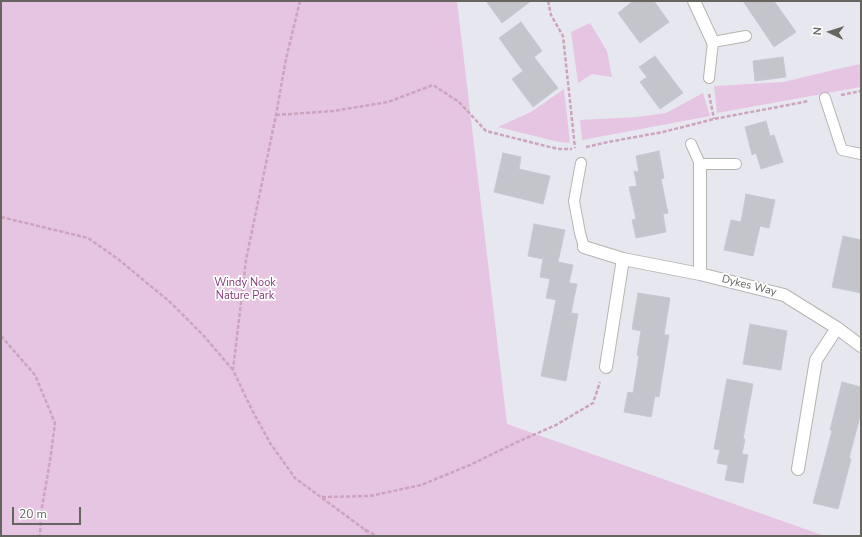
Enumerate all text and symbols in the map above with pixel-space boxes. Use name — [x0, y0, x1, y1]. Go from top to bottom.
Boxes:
north arrow — [810, 12, 850, 52]
text: N — [810, 27, 825, 36]
street label: Dykes Way — [720, 273, 778, 299]
park label: Windy Nook Nature Park — [214, 276, 276, 302]
scale bar — [14, 499, 83, 525]
text: 20 m — [19, 506, 47, 522]

